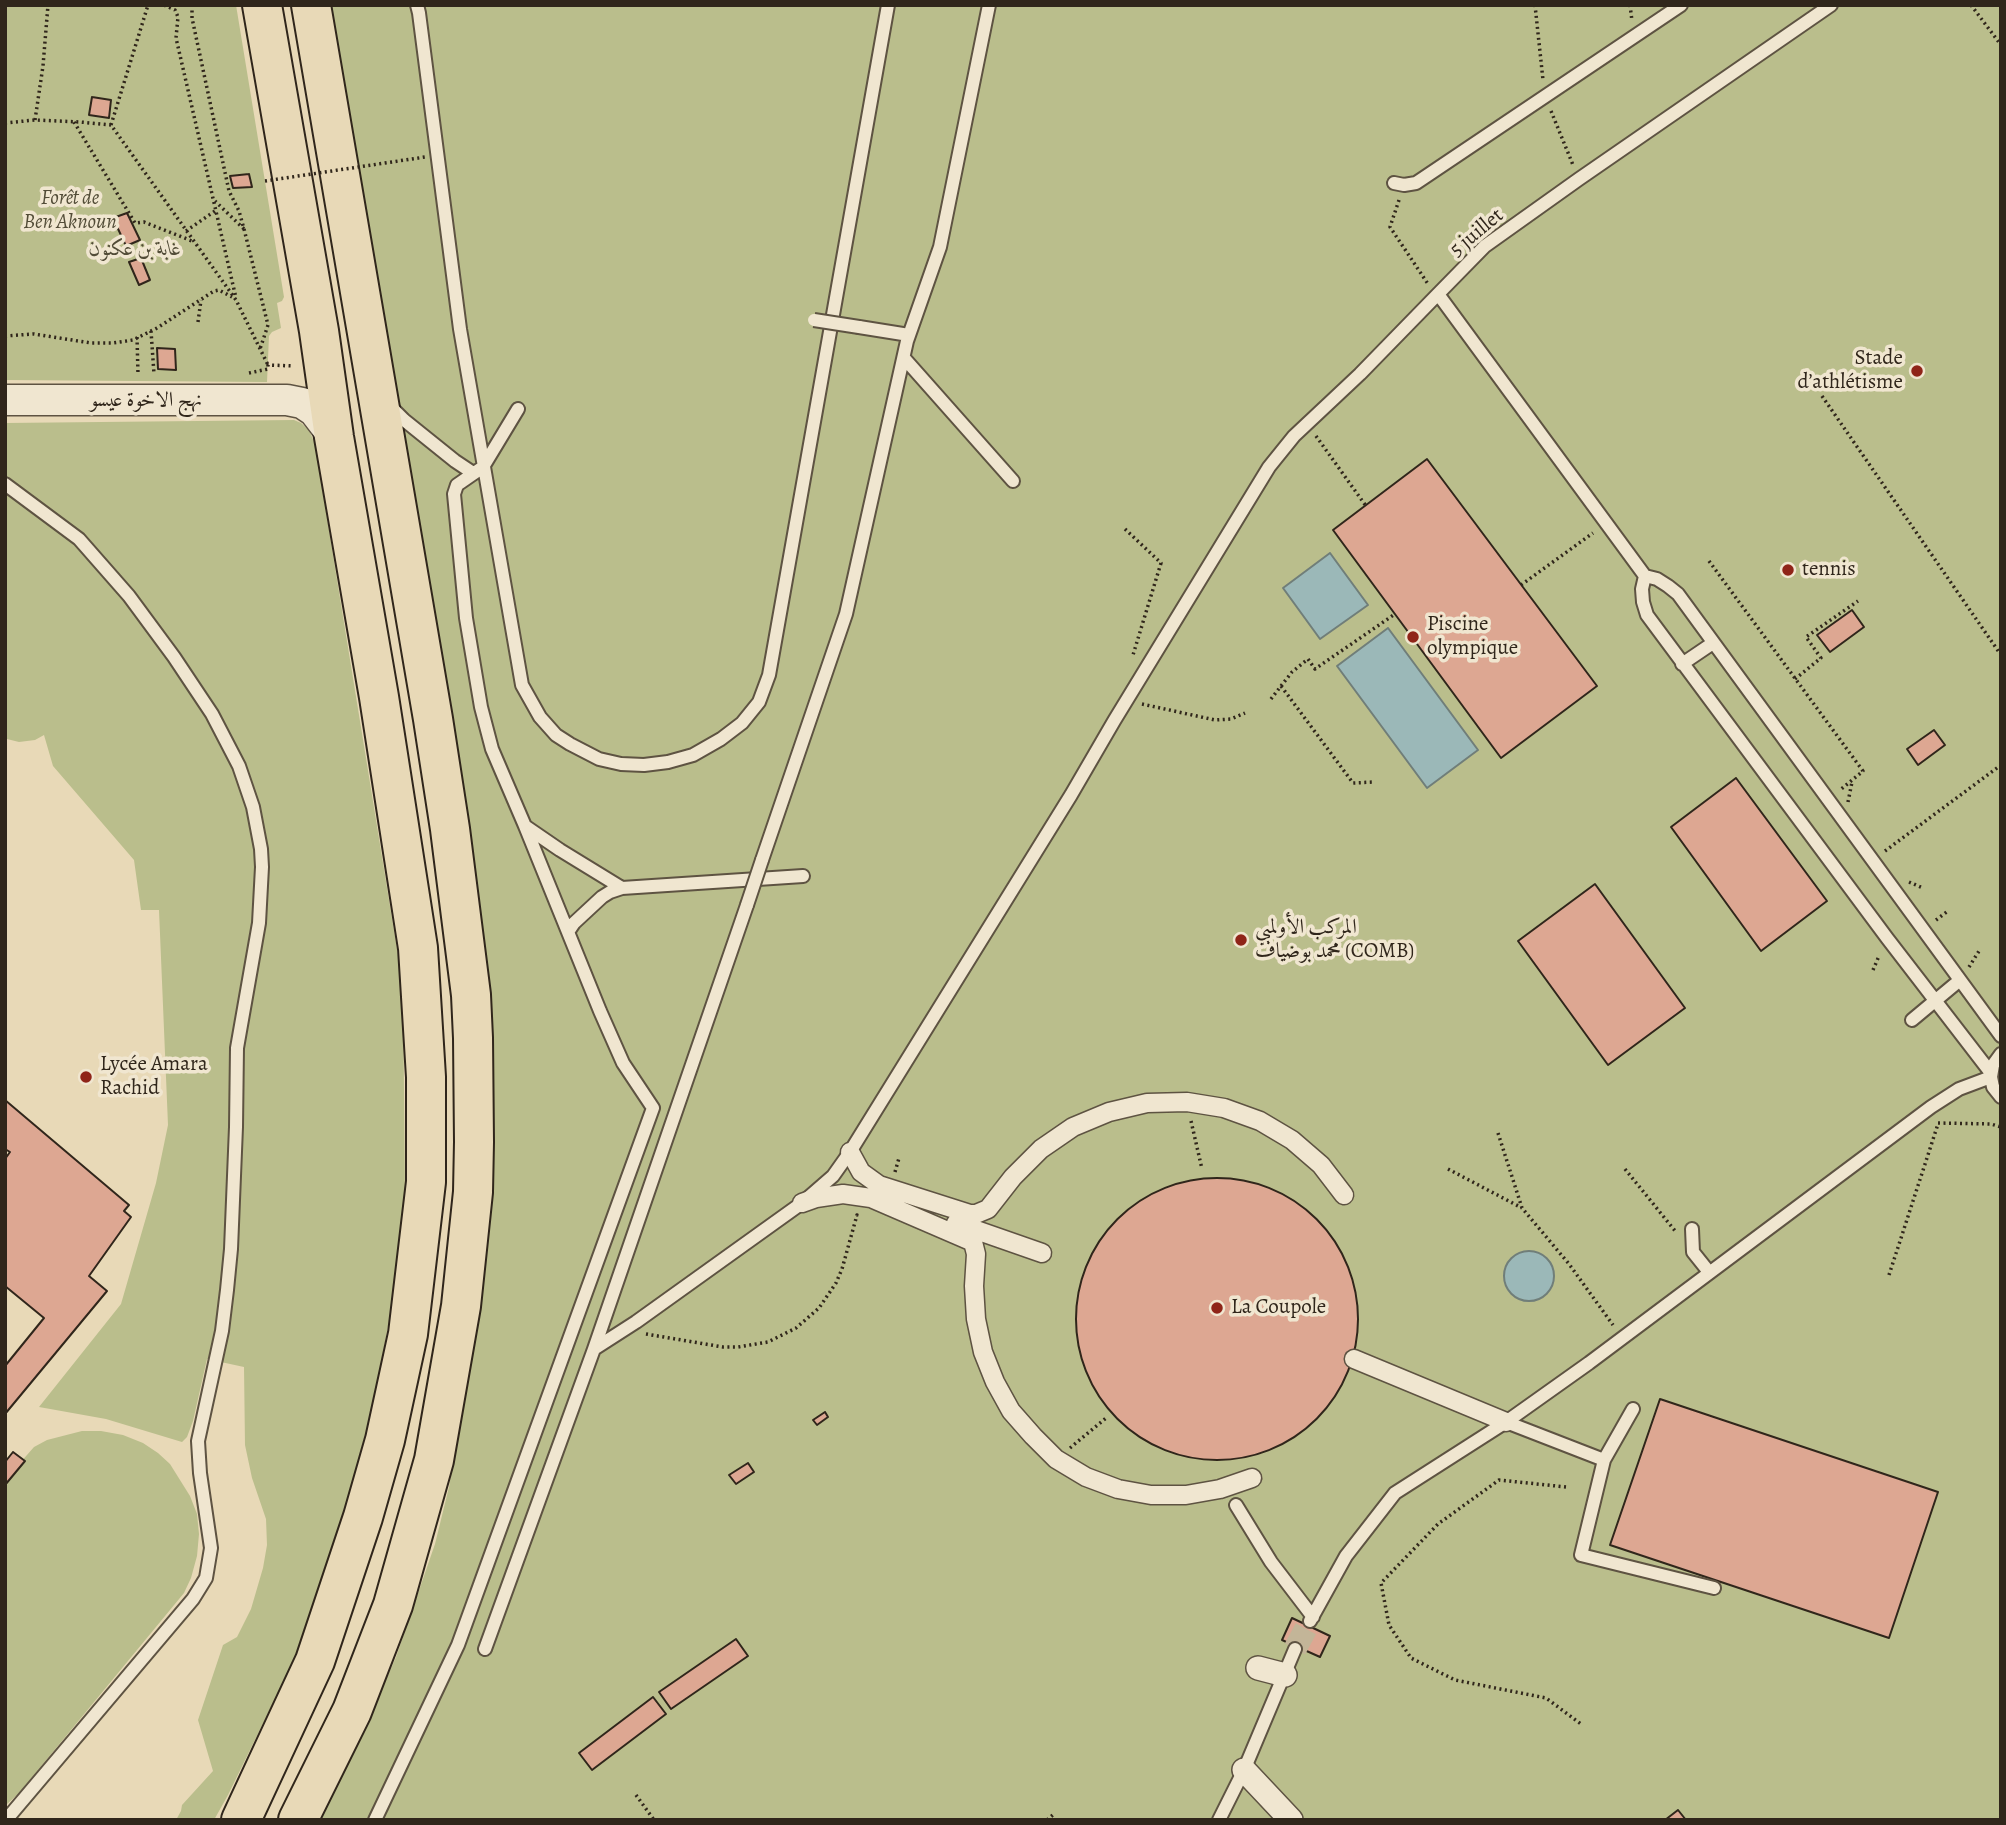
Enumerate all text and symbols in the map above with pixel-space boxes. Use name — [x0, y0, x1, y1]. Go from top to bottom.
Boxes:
park label: Forêt de Ben Aknoun — [23, 186, 117, 236]
street label: 5 juillet — [1445, 203, 1509, 263]
park label: غابة بن عكنون — [89, 237, 181, 263]
place label: Stade d’athlétisme — [1797, 346, 1903, 396]
marker: Stade d’athlétisme — [1909, 363, 1925, 379]
street label: نهج الاخوة عيسو — [90, 388, 202, 414]
place label: tennis — [1802, 557, 1856, 583]
marker: tennis — [1780, 562, 1796, 578]
place label: Piscine olympique — [1427, 612, 1518, 662]
marker: Piscine olympique — [1405, 629, 1421, 645]
place label: المركب الأولمبي محمد بوضياف (COMB) — [1255, 915, 1414, 965]
marker: المركب الأولمبي محمد بوضياف (COMB) — [1233, 932, 1249, 948]
place label: Lycée Amara Rachid — [100, 1052, 208, 1102]
marker: Lycée Amara Rachid — [78, 1069, 94, 1085]
place label: La Coupole — [1231, 1295, 1326, 1321]
marker: La Coupole — [1209, 1300, 1225, 1316]

